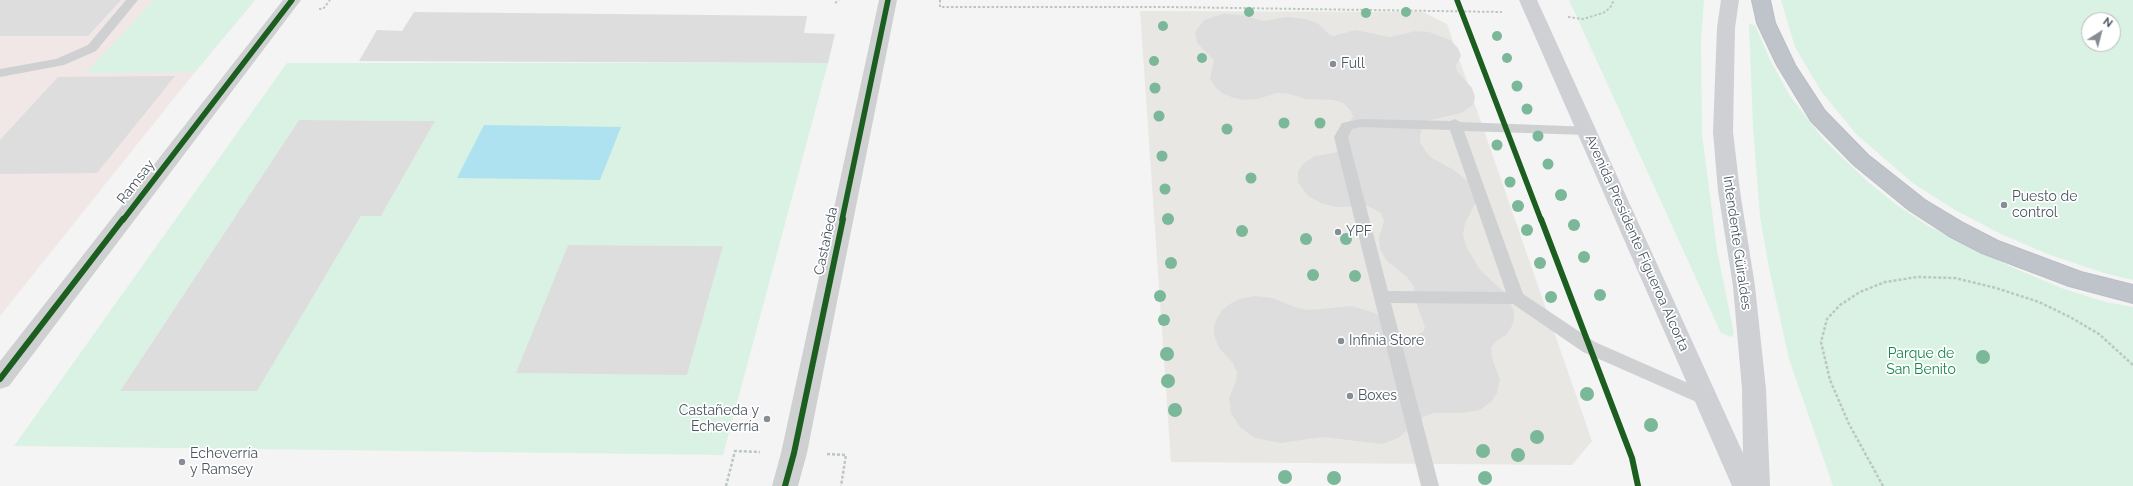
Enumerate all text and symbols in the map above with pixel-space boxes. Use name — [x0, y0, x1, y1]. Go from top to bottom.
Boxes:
north arrow — [2081, 12, 2121, 52]
text: N — [2101, 15, 2115, 30]
place label: Full — [1341, 56, 1365, 72]
marker: Full — [1328, 59, 1338, 69]
street label: Avenida Presidente Figueroa Alcorta — [1581, 132, 1693, 354]
street label: Ramsay — [114, 157, 158, 207]
street label: Intendente Güiraldes — [1719, 175, 1755, 311]
place label: Puesto de control — [2012, 189, 2077, 222]
marker: Puesto de control — [1999, 200, 2009, 210]
street label: Castañeda — [811, 205, 841, 277]
place label: YPF — [1346, 224, 1372, 240]
marker: YPF — [1333, 227, 1343, 237]
place label: Infinia Store — [1349, 333, 1424, 349]
marker: Infinia Store — [1336, 336, 1346, 346]
park label: Parque de San Benito — [1886, 346, 1956, 378]
place label: Boxes — [1358, 388, 1397, 404]
marker: Boxes — [1345, 391, 1355, 401]
place label: Castañeda y Echeverría — [679, 403, 759, 436]
marker: Castañeda y Echeverría — [762, 414, 772, 424]
place label: Echeverría y Ramsey — [190, 446, 258, 478]
marker: Echeverría y Ramsey — [177, 457, 187, 467]

